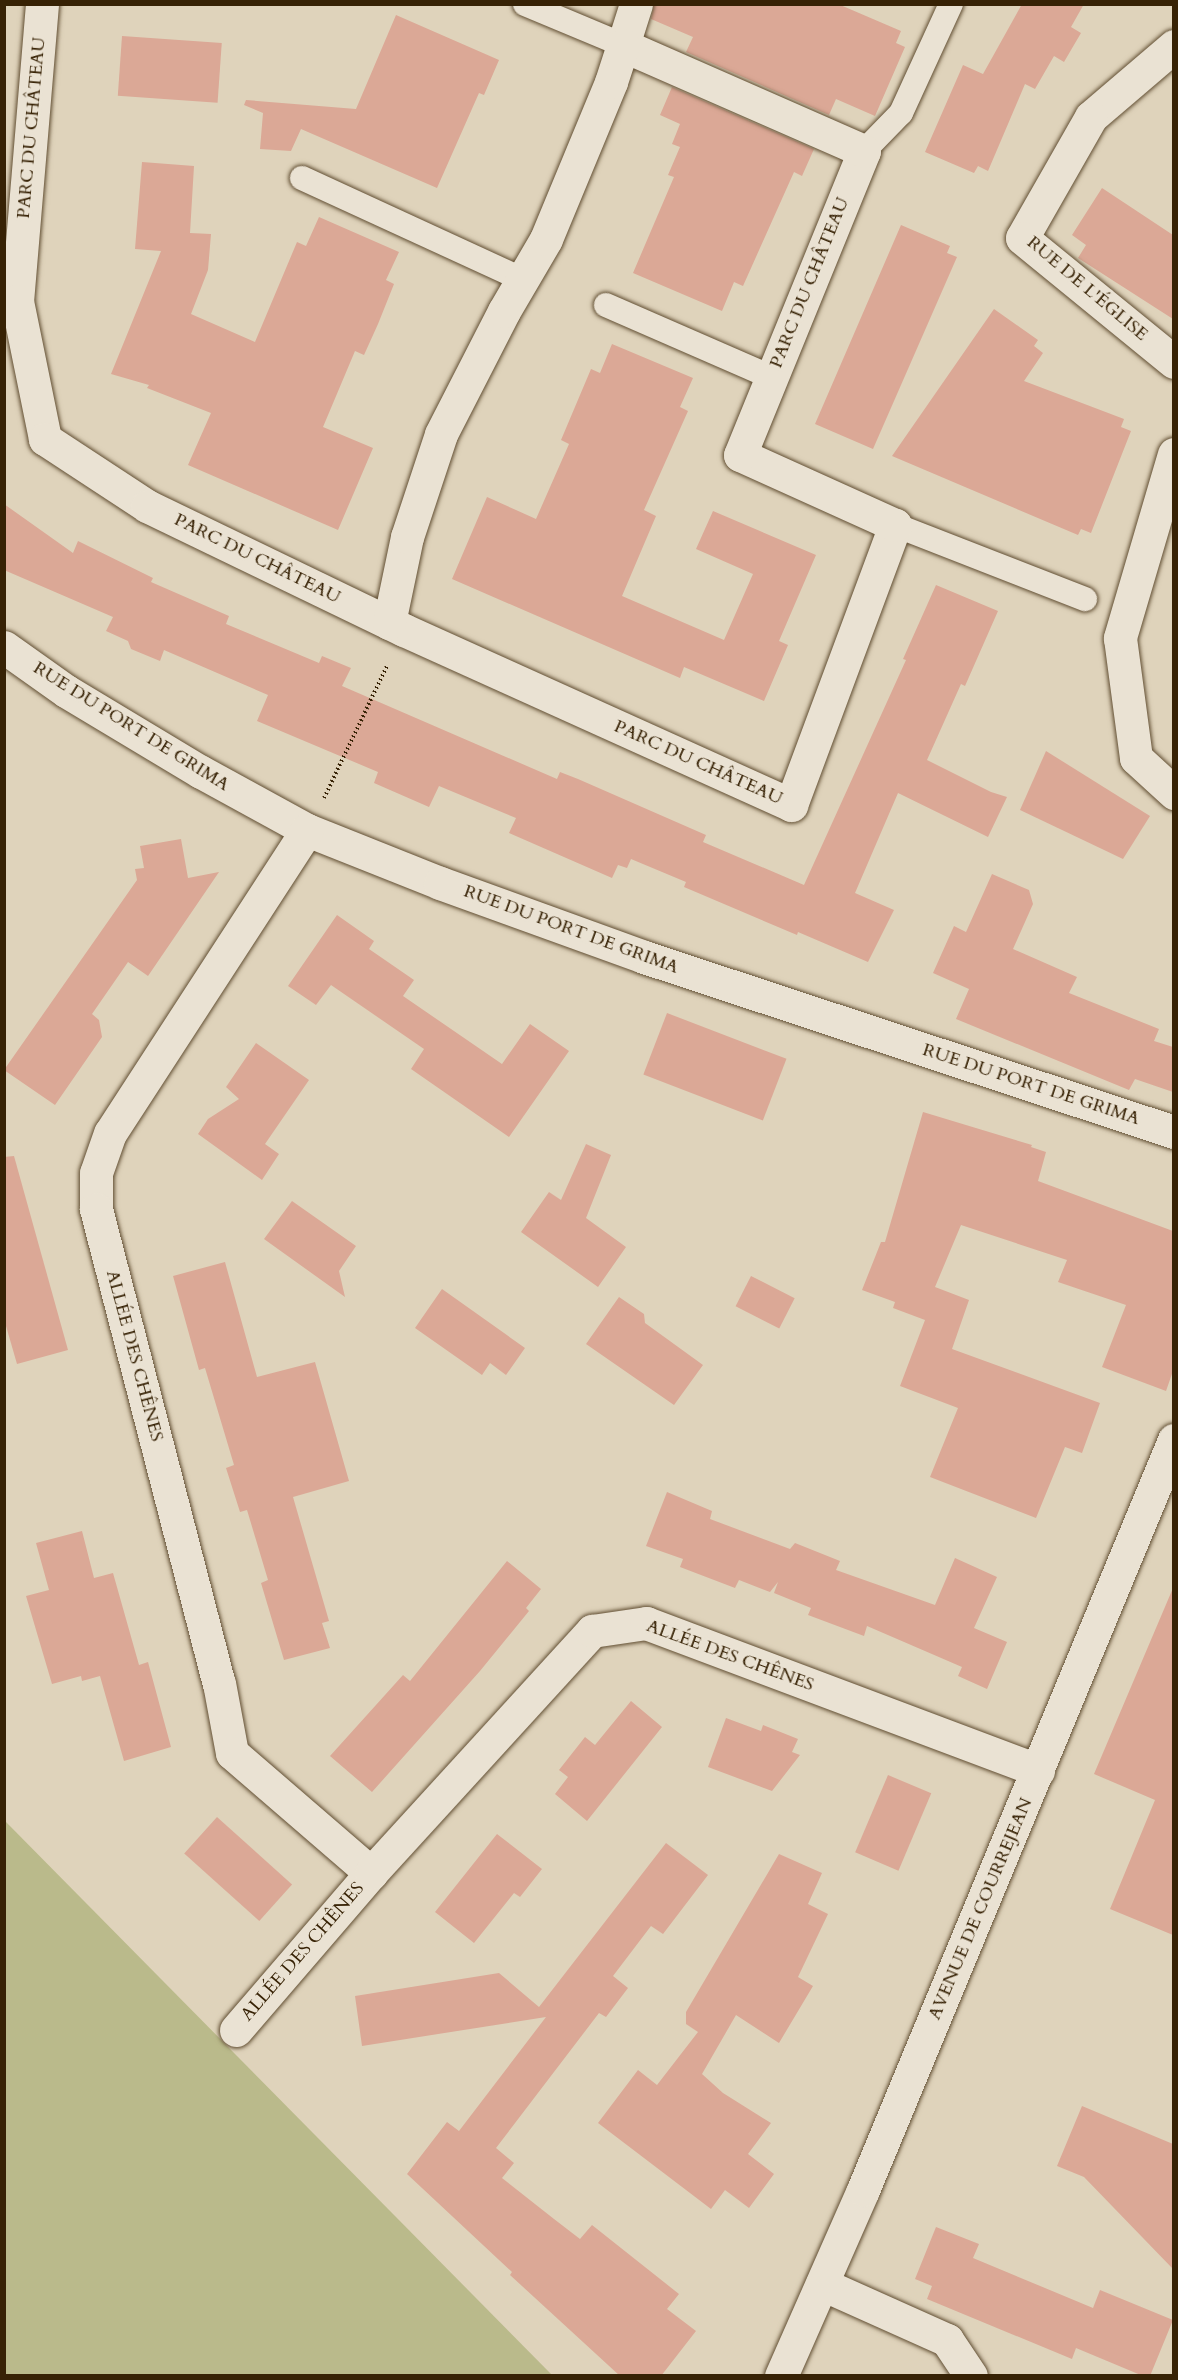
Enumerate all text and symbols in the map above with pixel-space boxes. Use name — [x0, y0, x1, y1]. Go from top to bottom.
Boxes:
street label: PARC DU CHÂTEAU — [13, 36, 51, 220]
street label: PARC DU CHÂTEAU — [766, 195, 854, 371]
street label: RUE DE L'ÉGLISE — [1022, 232, 1152, 346]
street label: PARC DU CHÂTEAU — [170, 509, 344, 609]
street label: RUE DU PORT DE GRIMA — [29, 658, 233, 796]
street label: PARC DU CHÂTEAU — [610, 716, 786, 810]
street label: RUE DU PORT DE GRIMA — [461, 881, 681, 979]
street label: RUE DU PORT DE GRIMA — [920, 1040, 1142, 1130]
street label: ALLÉE DES CHÊNES — [101, 1268, 167, 1444]
street label: ALLÉE DES CHÊNES — [643, 1616, 817, 1696]
street label: AVENUE DE COURREJEAN — [924, 1795, 1038, 2023]
street label: ALLÉE DES CHÊNES — [237, 1878, 369, 2026]

